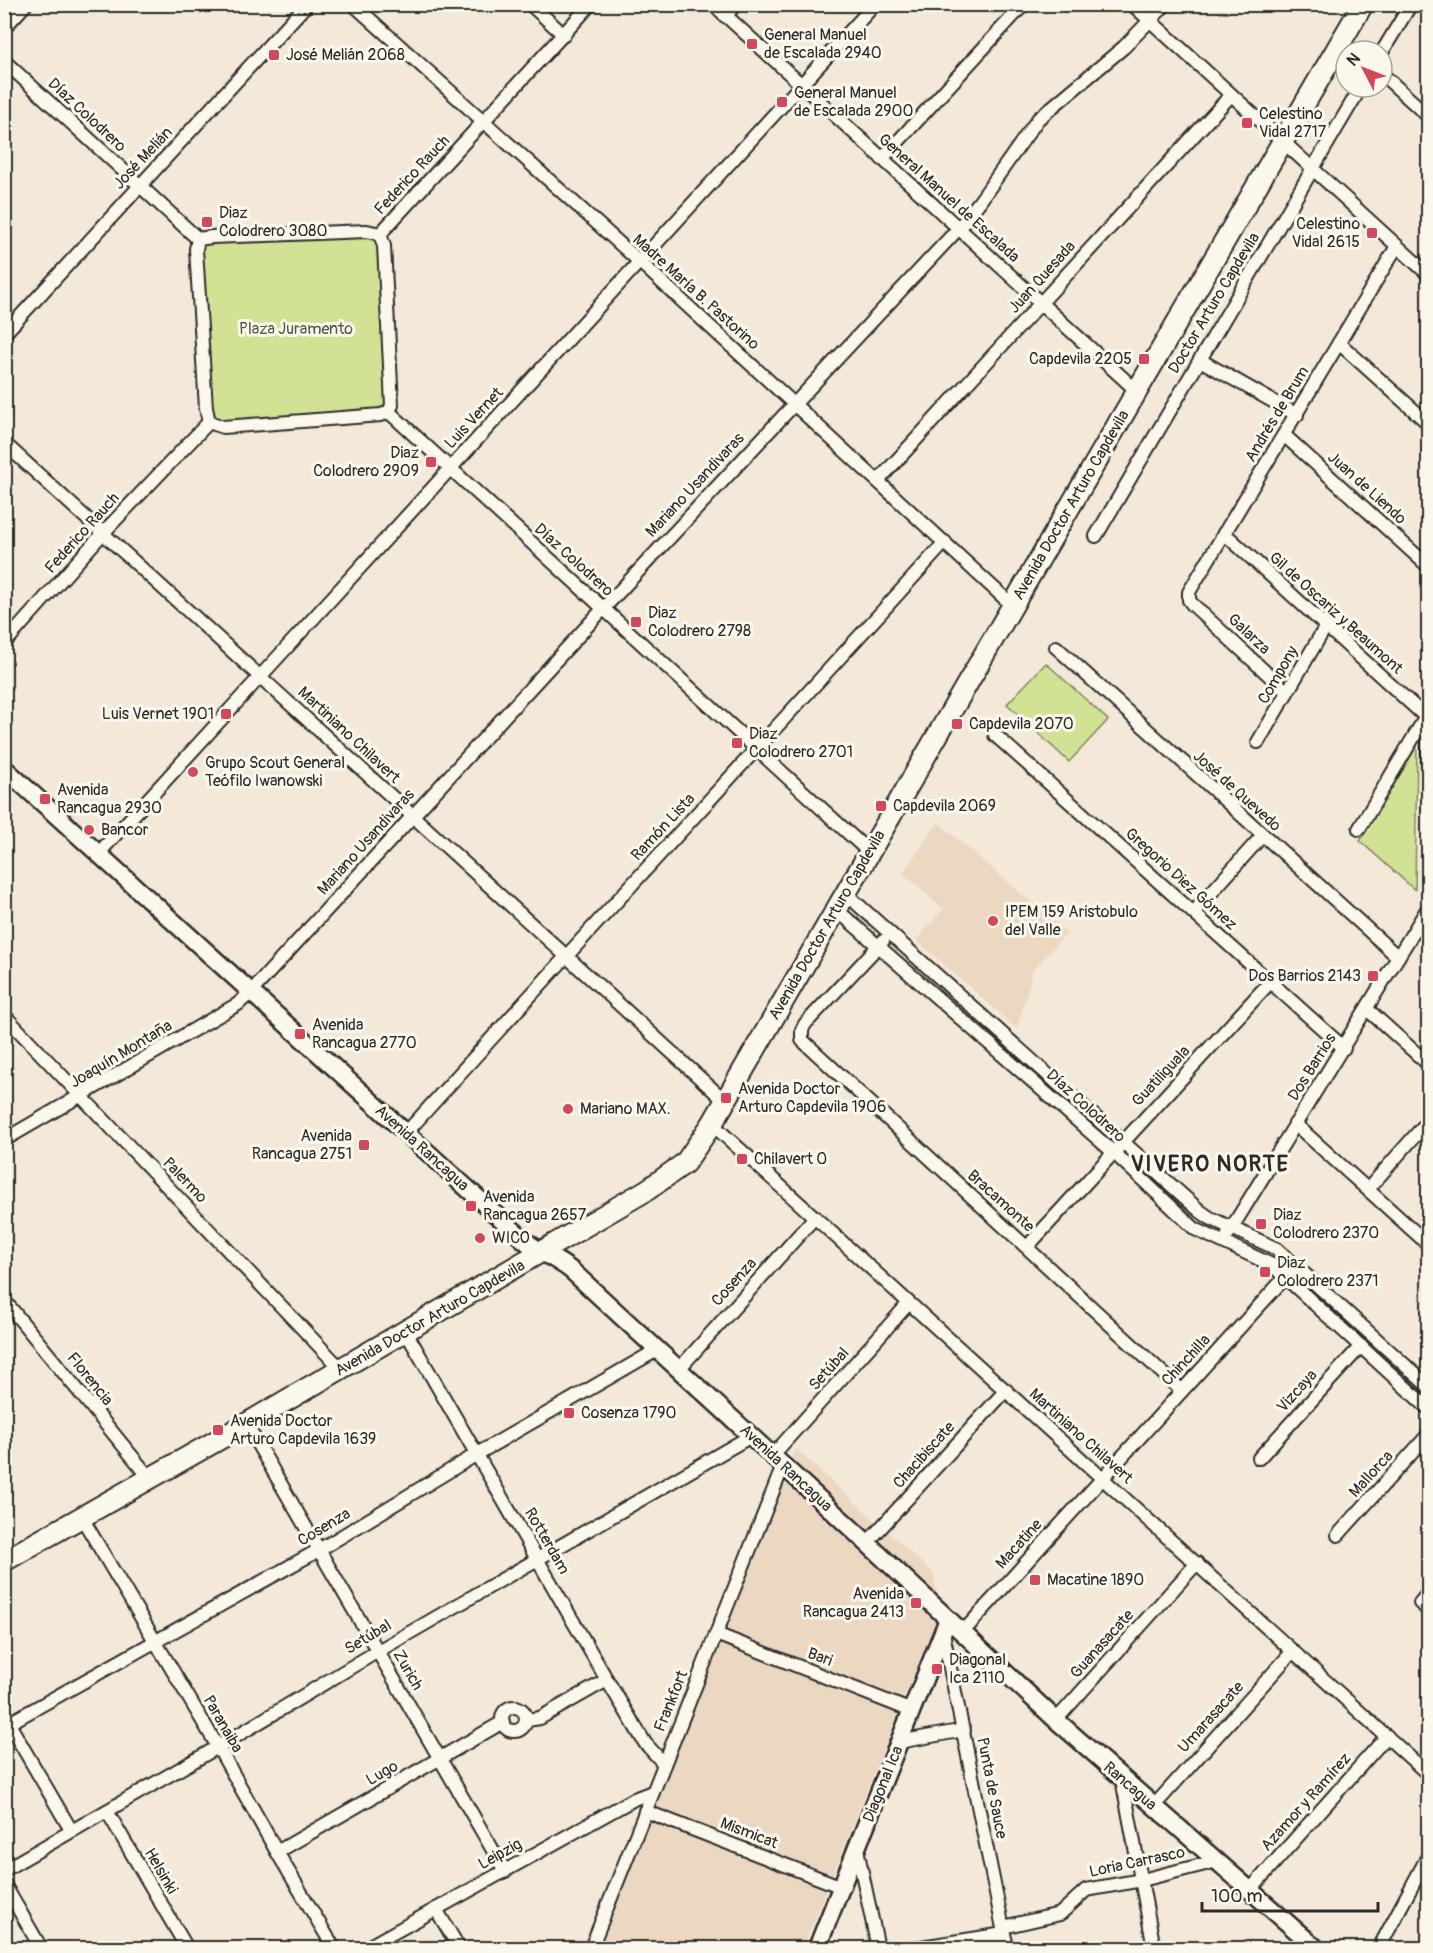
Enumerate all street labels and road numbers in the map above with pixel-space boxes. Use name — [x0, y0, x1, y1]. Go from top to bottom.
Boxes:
street label: Díaz Colodrero — [44, 74, 131, 157]
street label: José Melián — [109, 123, 177, 193]
street label: General Manuel de Escalada — [874, 129, 1024, 267]
street label: Federico Rauch — [370, 131, 454, 219]
street label: Doctor Arturo Capdevila — [1164, 229, 1264, 377]
street label: Madre María B. Pastorino — [628, 230, 764, 355]
street label: Juan Quesada — [1004, 237, 1080, 317]
street label: Andrés de Brum — [1241, 363, 1313, 465]
street label: Luis Vernet — [440, 383, 508, 453]
street label: Avenida Doctor Arturo Capdevila — [1008, 407, 1134, 603]
street label: Mariano Usandivaras — [641, 429, 749, 541]
street label: Juan de Liendo — [1323, 447, 1411, 529]
street label: Federico Rauch — [41, 489, 123, 577]
street label: Díaz Colodrero — [530, 519, 618, 601]
street label: Gil de Oscariz y Beaumont — [1265, 548, 1407, 679]
street label: Galarza — [1224, 609, 1274, 659]
street label: Compony — [1253, 642, 1303, 708]
street label: Martiniano Chilavert — [294, 682, 405, 788]
street label: José de Quevedo — [1189, 746, 1285, 836]
street label: Mariano Usandivaras — [313, 785, 419, 899]
street label: Ramón Lista — [627, 789, 699, 865]
street label: Gregorio Diez Gómez — [1121, 824, 1241, 934]
street label: Avenida Doctor Arturo Capdevila — [764, 827, 890, 1023]
street label: Joaquín Montaña — [66, 1016, 176, 1092]
street label: Dos Barrios — [1283, 1030, 1341, 1104]
street label: Guatiliguala — [1128, 1041, 1194, 1111]
street label: Díaz Colodrero — [1042, 1065, 1130, 1147]
street label: Avenida Rancagua — [371, 1101, 473, 1195]
street label: Palermo — [158, 1153, 212, 1207]
street label: Bracamonte — [963, 1166, 1039, 1236]
street label: Cosenza — [707, 1254, 761, 1310]
street label: Avenida Doctor Arturo Capdevila — [332, 1255, 528, 1381]
street label: Chinchilla — [1157, 1330, 1215, 1390]
street label: Setúbal — [804, 1343, 854, 1395]
street label: Florencia — [63, 1348, 117, 1410]
street label: Vizcaya — [1273, 1366, 1321, 1416]
street label: Martiniano Chilavert — [1025, 1384, 1138, 1488]
street label: Chacibiscate — [889, 1417, 959, 1493]
street label: Avenida Rancagua — [736, 1420, 836, 1516]
street label: Mallorca — [1345, 1446, 1397, 1502]
street label: Cosenza — [294, 1503, 354, 1551]
street label: Rotterdam — [520, 1504, 574, 1578]
street label: Macatine — [991, 1515, 1047, 1573]
street label: Guanasacate — [1066, 1605, 1138, 1683]
street label: Setúbal — [341, 1615, 395, 1659]
street label: Bari — [805, 1643, 835, 1671]
street label: Zurich — [389, 1646, 427, 1694]
street label: Frankfort — [650, 1667, 693, 1735]
street label: Umarasacate — [1174, 1677, 1248, 1757]
street label: Paranaiba — [199, 1692, 247, 1756]
street label: Punta de Sauce — [972, 1736, 1012, 1841]
street label: Diagonal Ica — [859, 1743, 907, 1825]
street label: Azamor y Ramírez — [1257, 1749, 1355, 1855]
street label: Lugo — [362, 1756, 402, 1790]
street label: Rancagua — [1099, 1757, 1161, 1815]
street label: Mismicat — [717, 1813, 781, 1853]
street label: Leipzig — [475, 1834, 525, 1874]
street label: Loria Carrasco — [1087, 1842, 1187, 1882]
street label: Helsinki — [140, 1845, 182, 1898]

